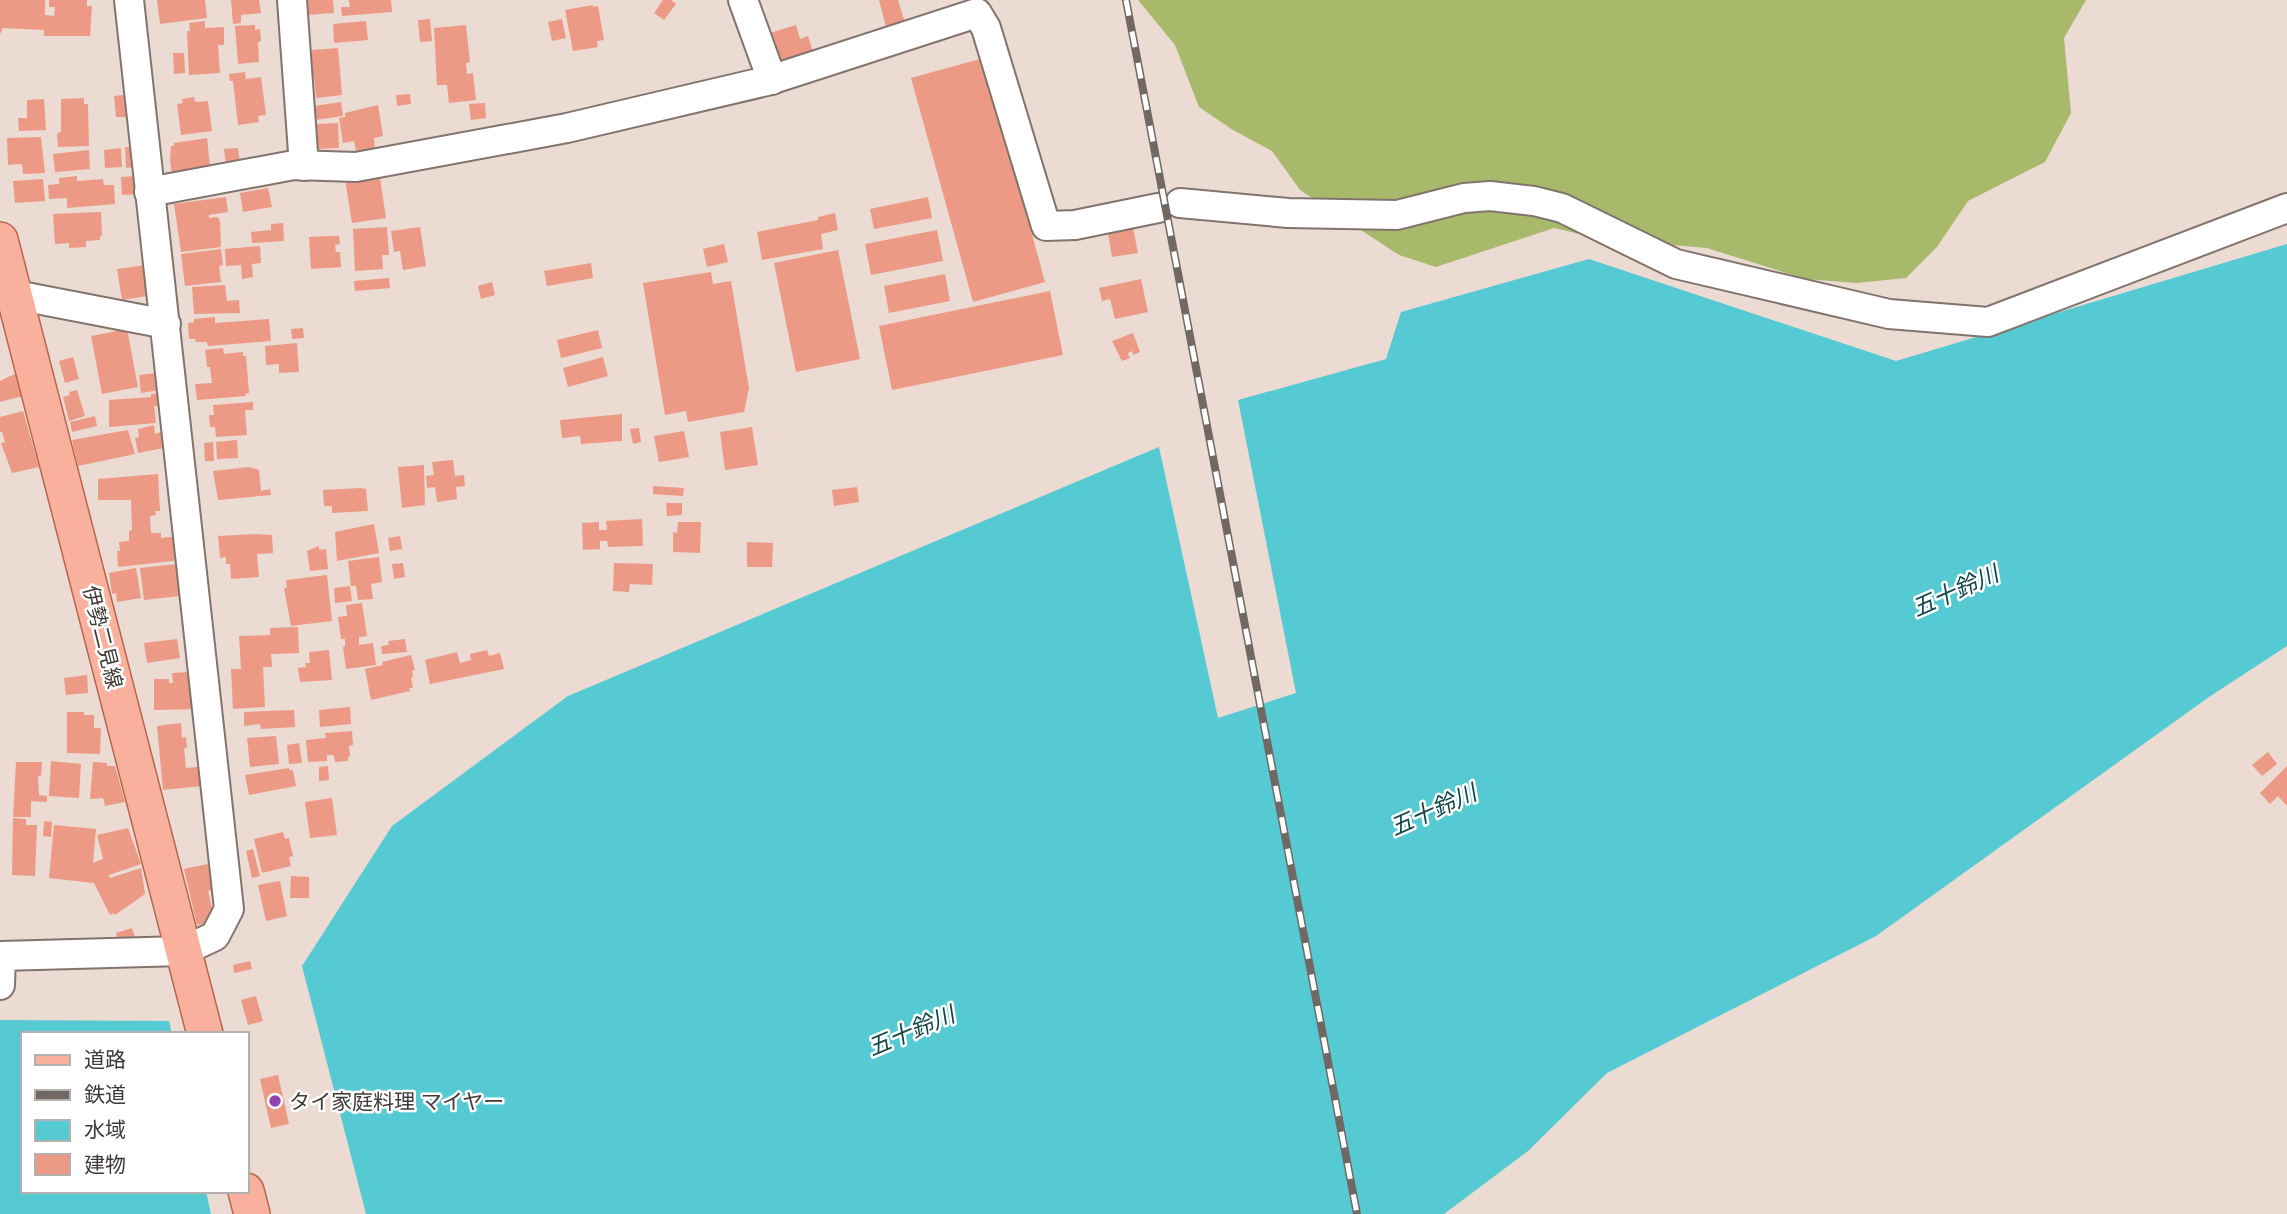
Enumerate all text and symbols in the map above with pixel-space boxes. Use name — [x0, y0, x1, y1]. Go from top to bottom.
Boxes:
water label: 五十鈴川 — [1908, 559, 2005, 622]
street label: 伊勢二見線 — [79, 583, 127, 691]
water label: 五十鈴川 — [1386, 778, 1483, 841]
water label: 五十鈴川 — [864, 1000, 961, 1061]
legend — [21, 1032, 248, 1193]
text: 道路 — [84, 1048, 126, 1071]
text: 鉄道 — [84, 1083, 126, 1106]
place label: タイ家庭料理 マイヤー — [289, 1090, 504, 1113]
marker: タイ家庭料理 マイヤー — [267, 1093, 283, 1109]
text: 水域 — [84, 1118, 126, 1141]
text: 建物 — [84, 1153, 126, 1176]

